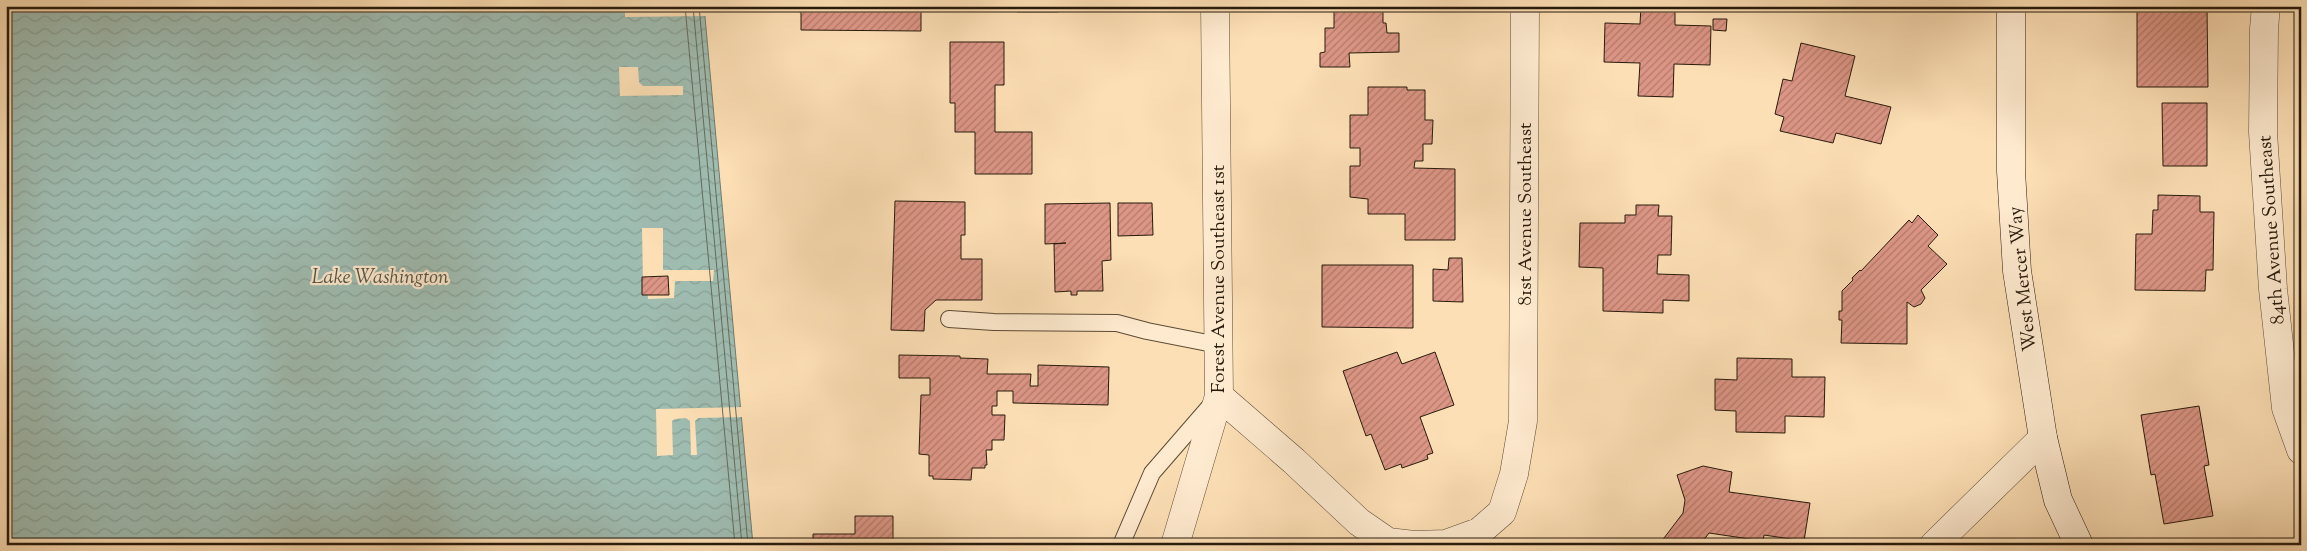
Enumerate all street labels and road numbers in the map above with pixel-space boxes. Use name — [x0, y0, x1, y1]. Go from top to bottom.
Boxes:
street label: 81st Avenue Southeast — [1513, 122, 1540, 306]
street label: 84th Avenue Southeast — [2252, 134, 2293, 325]
street label: Forest Avenue Southeast 1st — [1206, 164, 1233, 393]
street label: West Mercer Way — [2002, 204, 2045, 353]

